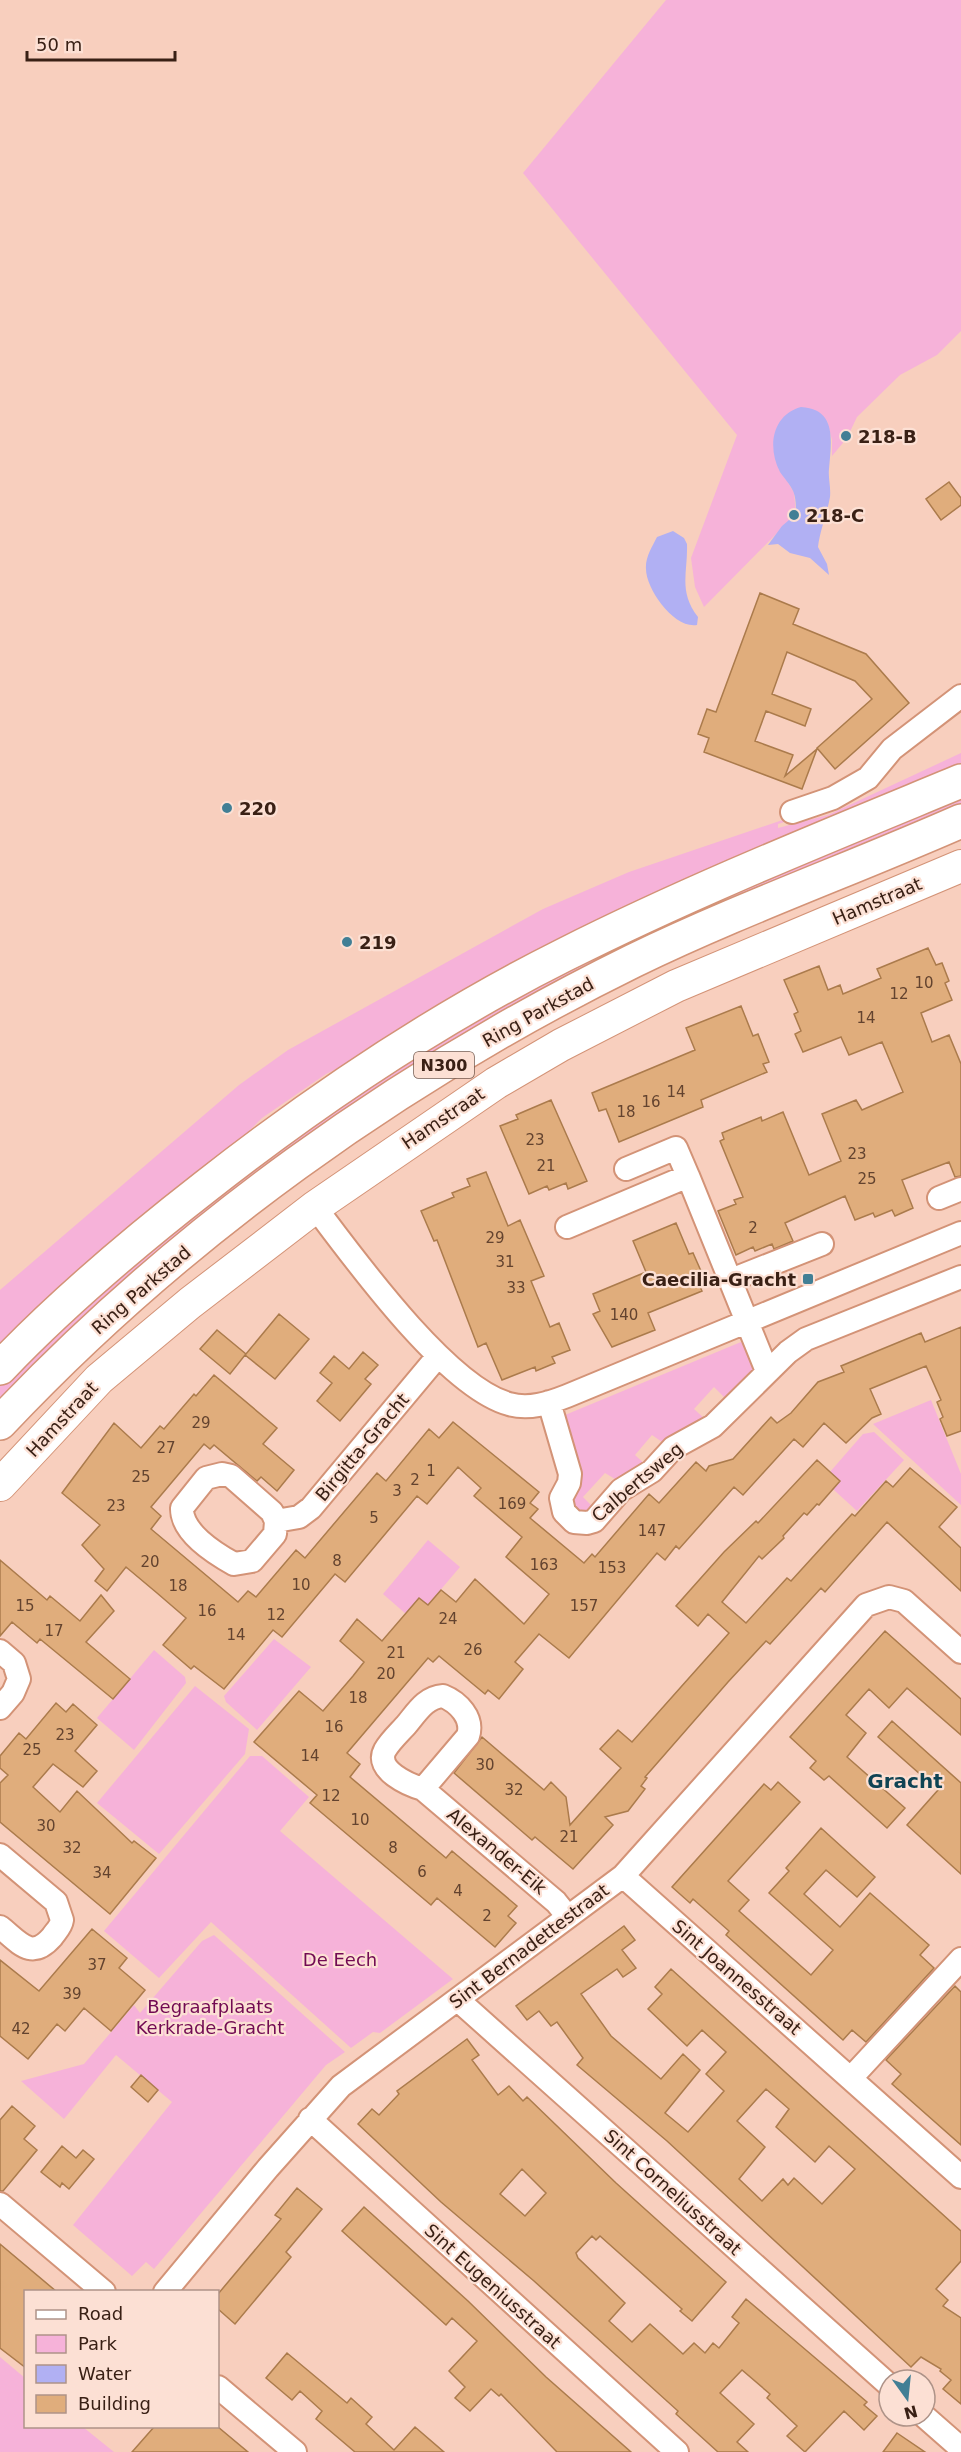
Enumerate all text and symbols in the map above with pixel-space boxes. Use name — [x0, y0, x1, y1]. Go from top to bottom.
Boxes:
scale bar — [27, 24, 176, 62]
text: 50 m — [36, 34, 82, 55]
place label: 218-B — [858, 426, 917, 447]
marker: 218-B — [839, 429, 853, 443]
place label: 218-C — [806, 505, 864, 526]
marker: 218-C — [787, 508, 801, 522]
place label: 220 — [239, 798, 277, 819]
marker: 220 — [220, 801, 234, 815]
street label: Hamstraat — [829, 873, 925, 929]
place label: 219 — [359, 932, 397, 953]
marker: 219 — [340, 935, 354, 949]
street label: Ring Parkstad — [479, 973, 597, 1051]
house number: 10 — [914, 974, 934, 992]
house number: 12 — [889, 985, 909, 1003]
house number: 14 — [856, 1009, 876, 1027]
road number: N300 — [414, 1052, 474, 1078]
street label: Hamstraat — [398, 1083, 488, 1153]
house number: 14 — [666, 1083, 686, 1101]
house number: 16 — [641, 1093, 661, 1111]
house number: 18 — [616, 1103, 636, 1121]
house number: 23 — [525, 1131, 545, 1149]
house number: 23 — [847, 1145, 867, 1163]
house number: 21 — [536, 1157, 556, 1175]
house number: 25 — [857, 1170, 877, 1188]
house number: 2 — [748, 1219, 758, 1237]
house number: 29 — [485, 1229, 505, 1247]
street label: Ring Parkstad — [87, 1241, 195, 1339]
house number: 31 — [495, 1253, 515, 1271]
place label: Caecilia-Gracht — [642, 1269, 796, 1290]
marker: Caecilia-Gracht — [801, 1272, 815, 1286]
house number: 33 — [506, 1279, 526, 1297]
house number: 140 — [610, 1306, 638, 1324]
street label: Hamstraat — [22, 1377, 102, 1461]
street label: Birgitta-Gracht — [311, 1389, 413, 1505]
house number: 29 — [191, 1414, 211, 1432]
street label: Calbertsweg — [587, 1438, 687, 1526]
house number: 27 — [156, 1439, 176, 1457]
house number: 1 — [426, 1462, 436, 1480]
house number: 25 — [131, 1468, 151, 1486]
house number: 2 — [410, 1471, 420, 1489]
house number: 3 — [392, 1482, 402, 1500]
house number: 169 — [498, 1495, 526, 1513]
house number: 23 — [106, 1497, 126, 1515]
house number: 5 — [369, 1509, 379, 1527]
house number: 147 — [638, 1522, 666, 1540]
house number: 8 — [332, 1552, 342, 1570]
house number: 20 — [140, 1553, 160, 1571]
house number: 163 — [530, 1556, 558, 1574]
house number: 153 — [598, 1559, 626, 1577]
house number: 10 — [291, 1576, 311, 1594]
house number: 18 — [168, 1577, 188, 1595]
house number: 15 — [15, 1597, 35, 1615]
house number: 157 — [570, 1597, 598, 1615]
house number: 16 — [197, 1602, 217, 1620]
house number: 12 — [266, 1606, 286, 1624]
house number: 24 — [438, 1610, 458, 1628]
house number: 17 — [44, 1622, 64, 1640]
house number: 14 — [226, 1626, 246, 1644]
house number: 26 — [463, 1641, 483, 1659]
house number: 21 — [386, 1644, 406, 1662]
house number: 20 — [376, 1665, 396, 1683]
house number: 18 — [348, 1689, 368, 1707]
house number: 16 — [324, 1718, 344, 1736]
house number: 23 — [55, 1726, 75, 1744]
house number: 25 — [22, 1741, 42, 1759]
house number: 14 — [300, 1747, 320, 1765]
house number: 30 — [475, 1756, 495, 1774]
district label: Gracht — [867, 1769, 943, 1793]
house number: 32 — [504, 1781, 524, 1799]
house number: 12 — [321, 1787, 341, 1805]
street label: Alexander-Eik — [443, 1803, 551, 1899]
house number: 10 — [350, 1811, 370, 1829]
house number: 30 — [36, 1817, 56, 1835]
house number: 21 — [559, 1828, 579, 1846]
house number: 32 — [62, 1839, 82, 1857]
house number: 8 — [388, 1839, 398, 1857]
house number: 6 — [417, 1863, 427, 1881]
house number: 34 — [92, 1864, 112, 1882]
street label: Sint Bernadettestraat — [445, 1879, 613, 2013]
house number: 4 — [453, 1882, 463, 1900]
house number: 2 — [482, 1907, 492, 1925]
street label: Sint Joannesstraat — [668, 1915, 806, 2039]
park label: De Eech — [303, 1949, 377, 1970]
house number: 37 — [87, 1956, 107, 1974]
house number: 39 — [62, 1985, 82, 2003]
park label: Begraafplaats Kerkrade-Gracht — [136, 1996, 284, 2038]
house number: 42 — [11, 2020, 31, 2038]
street label: Sint Corneliusstraat — [600, 2125, 746, 2259]
street label: Sint Eugeniusstraat — [421, 2219, 565, 2353]
legend — [24, 2290, 219, 2428]
text: Road — [78, 2303, 123, 2324]
text: Park — [78, 2333, 117, 2354]
text: Water — [78, 2363, 132, 2384]
north arrow — [877, 2368, 937, 2428]
text: Building — [78, 2393, 151, 2414]
text: N — [902, 2401, 920, 2423]

